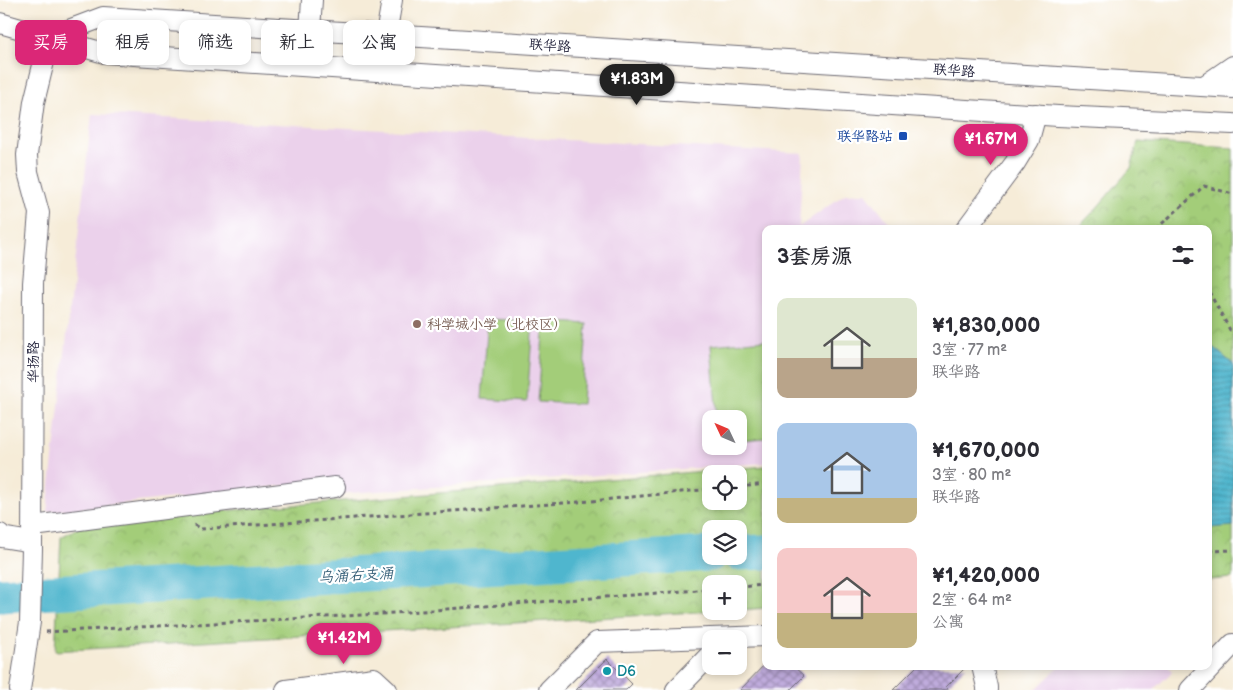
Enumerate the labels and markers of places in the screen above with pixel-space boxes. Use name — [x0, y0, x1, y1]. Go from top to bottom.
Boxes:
pin: ¥1.83M — [596, 64, 678, 106]
pin: ¥1.67M — [950, 124, 1032, 166]
place label: 联华路站 — [837, 128, 893, 145]
marker: 联华路站 — [897, 130, 909, 142]
place label: 科学城小学（北校区） — [427, 316, 567, 333]
marker: 科学城小学（北校区） — [411, 318, 423, 330]
pin: ¥1.42M — [303, 622, 385, 665]
place label: D6 — [617, 663, 636, 680]
marker: D6 — [601, 665, 613, 677]

